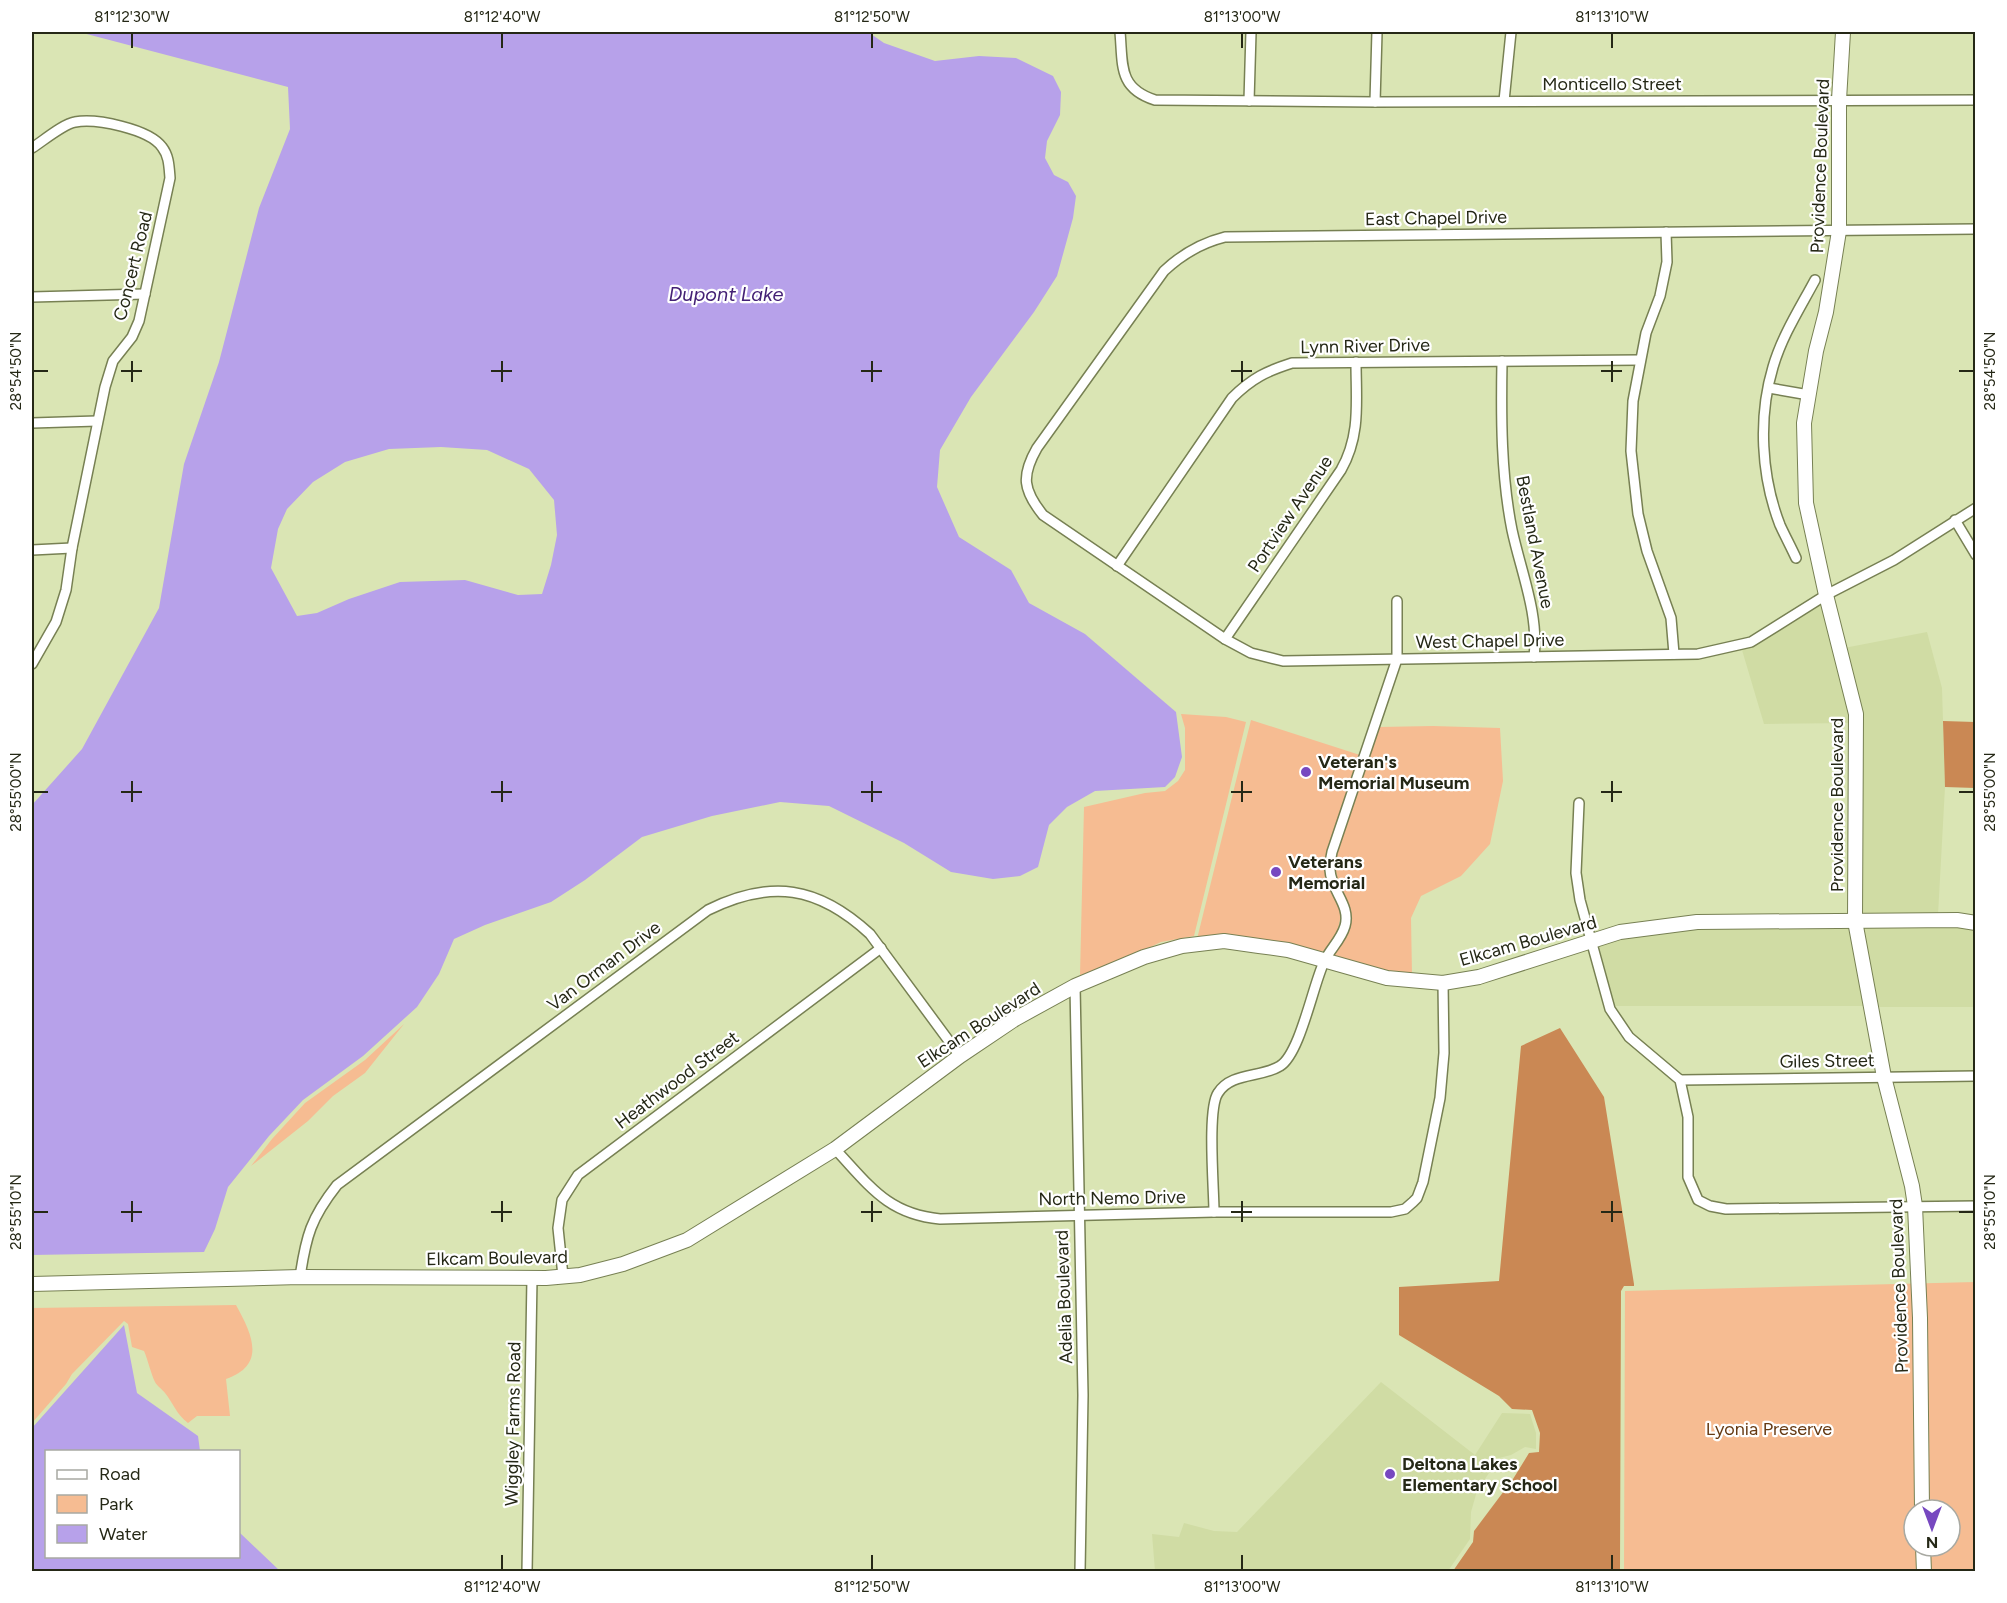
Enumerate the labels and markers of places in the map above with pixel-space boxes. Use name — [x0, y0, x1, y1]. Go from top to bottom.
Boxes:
place label: Veteran's Memorial Museum — [1318, 751, 1469, 794]
marker: Veteran's Memorial Museum — [1299, 765, 1313, 779]
place label: Veterans Memorial — [1288, 851, 1365, 894]
marker: Veterans Memorial — [1269, 865, 1283, 879]
place label: Deltona Lakes Elementary School — [1402, 1453, 1557, 1496]
marker: Deltona Lakes Elementary School — [1383, 1467, 1397, 1481]

